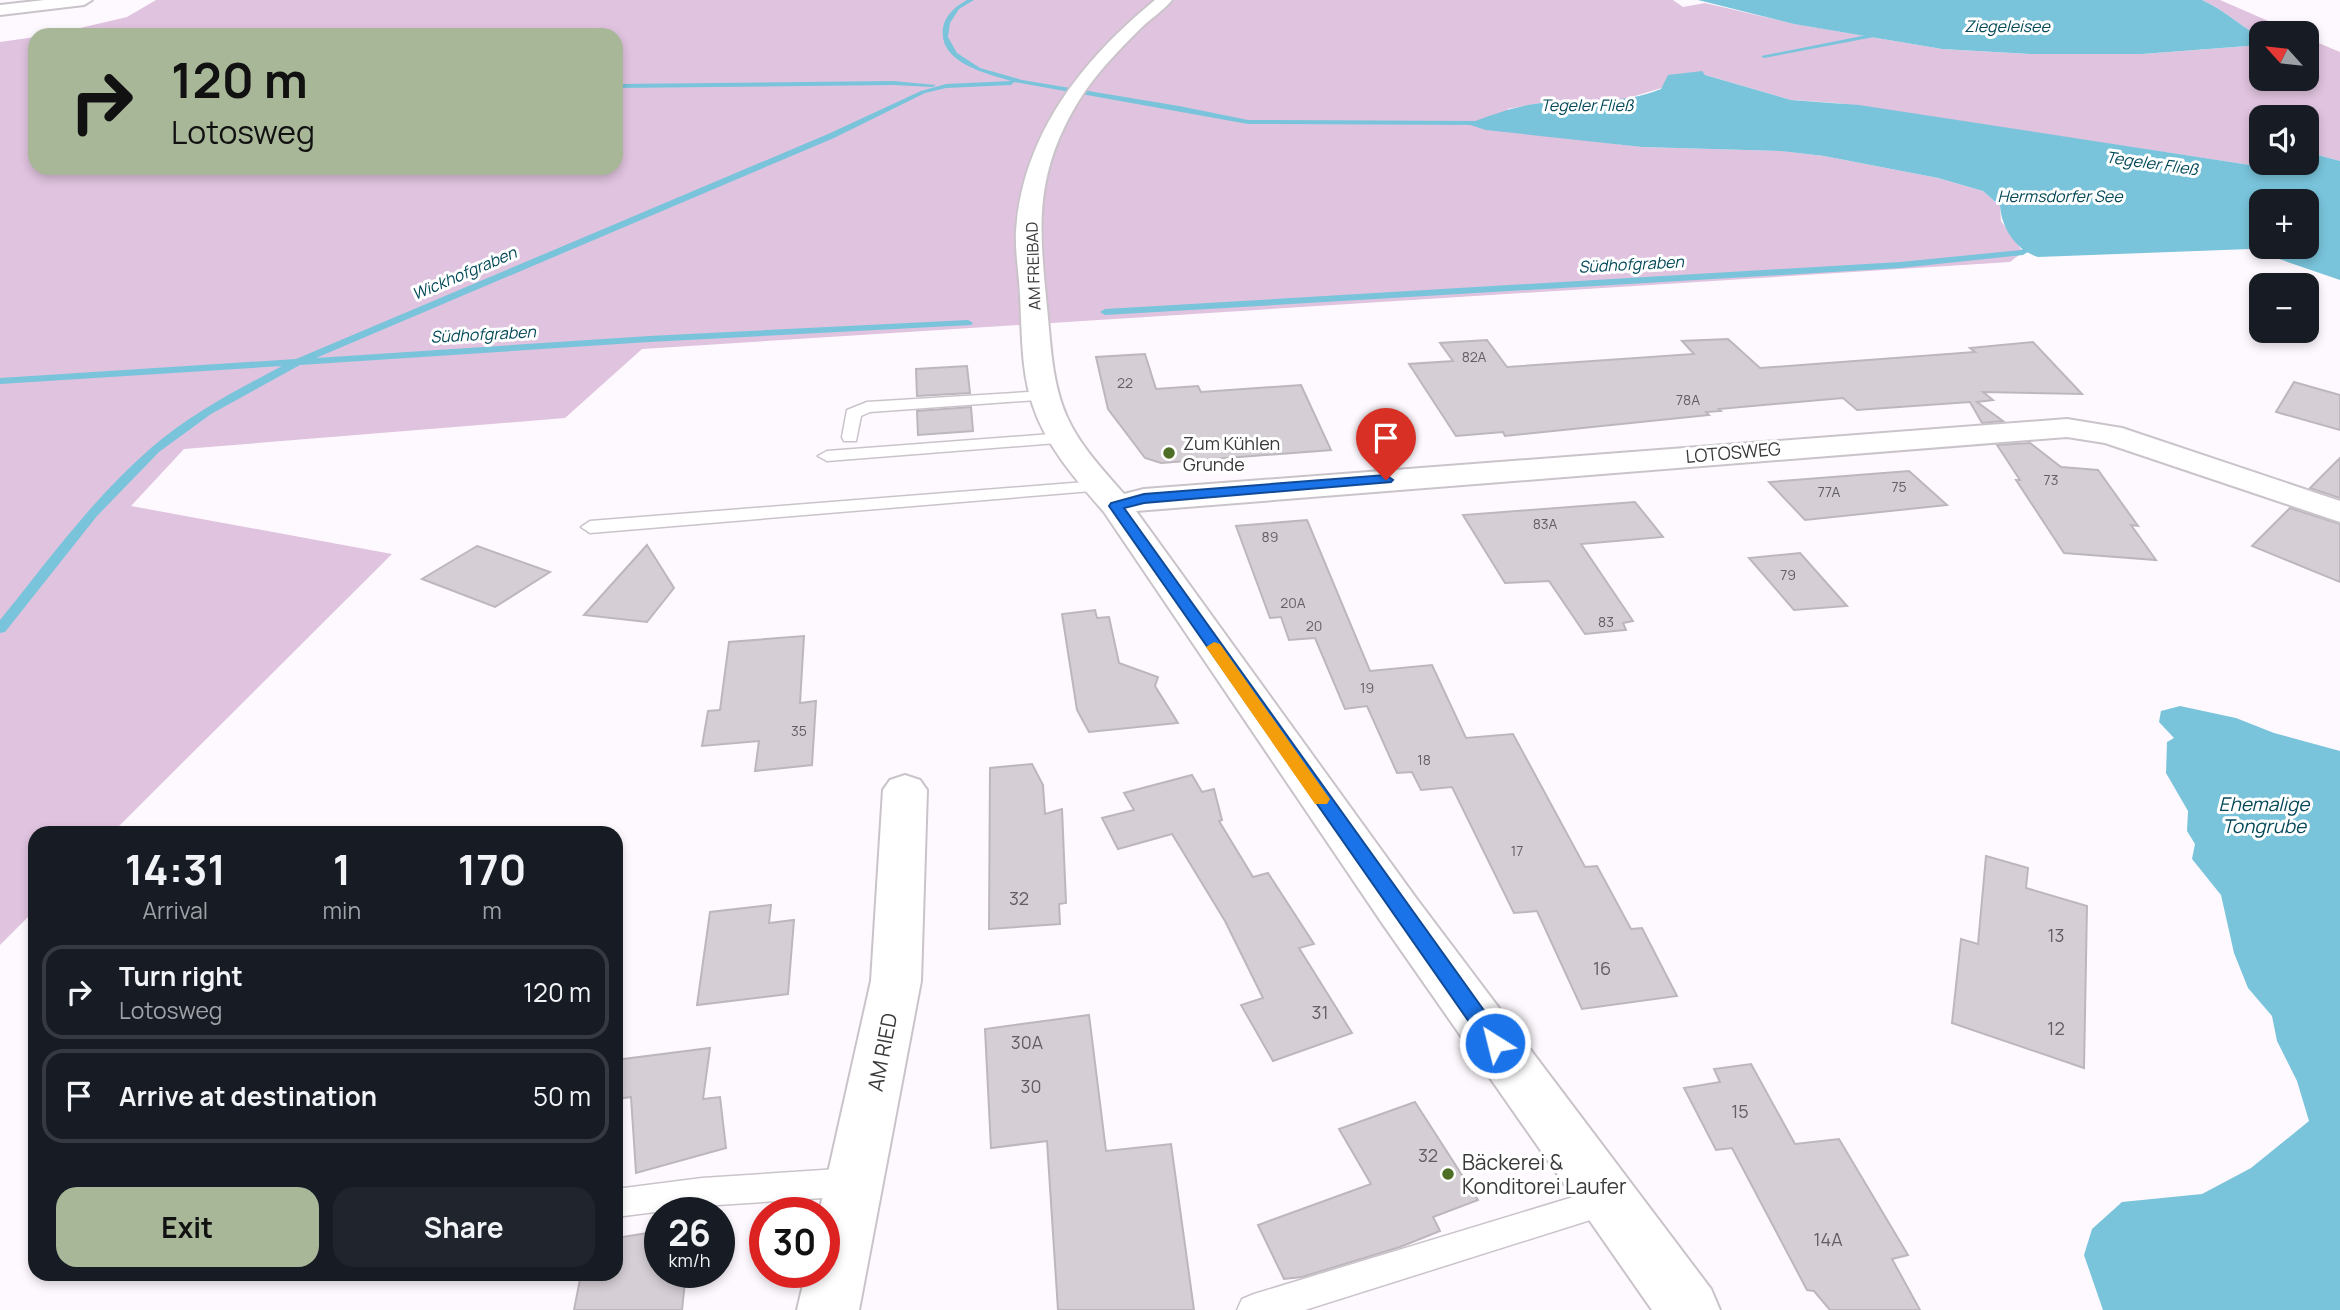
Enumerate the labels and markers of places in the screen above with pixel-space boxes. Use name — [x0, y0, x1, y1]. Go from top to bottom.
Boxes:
pin — [1356, 408, 1416, 480]
place label: Zum Kühlen Grunde — [1183, 431, 1280, 476]
marker: Zum Kühlen Grunde — [1161, 445, 1177, 461]
place label: Bäckerei & Konditorei Laufer — [1462, 1148, 1627, 1200]
marker: Bäckerei & Konditorei Laufer — [1440, 1166, 1456, 1182]

